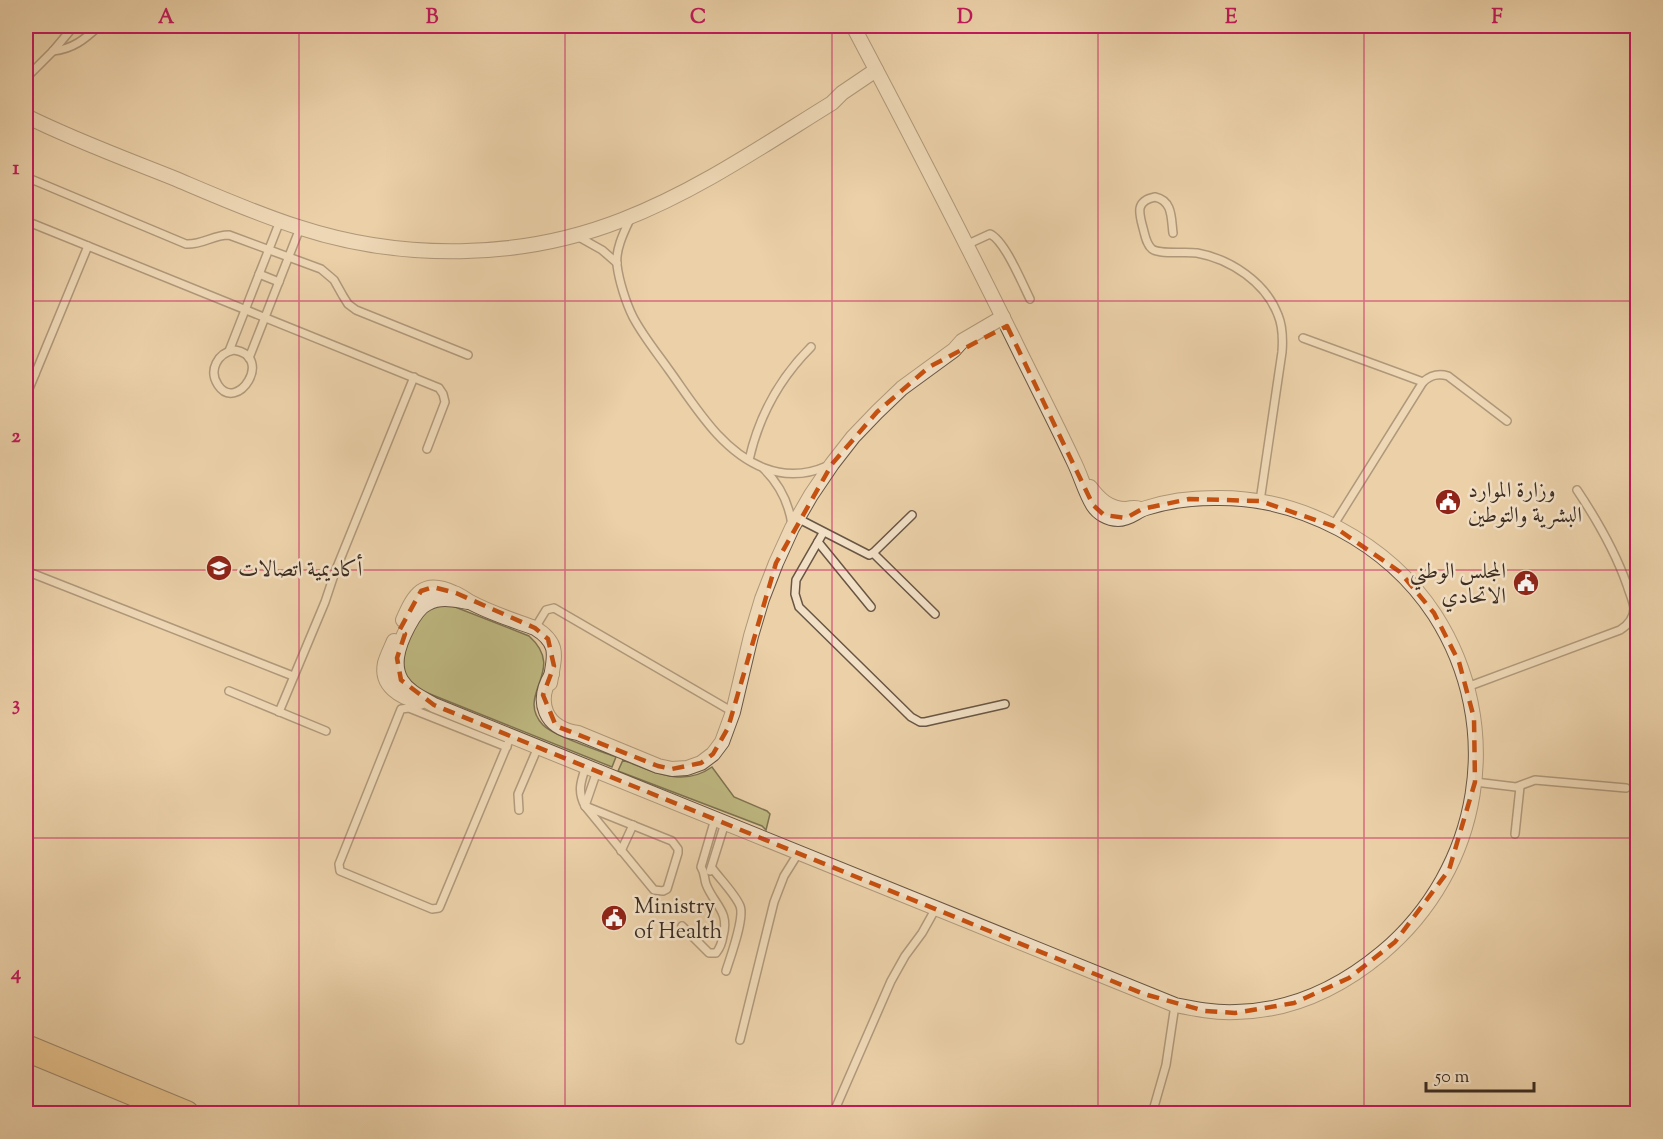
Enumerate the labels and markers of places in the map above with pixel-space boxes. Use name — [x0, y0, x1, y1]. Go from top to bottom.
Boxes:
place label: وزارة الموارد البشرية والتوطين — [1468, 476, 1582, 533]
public building icon: وزارة الموارد البشرية والتوطين — [1433, 487, 1463, 517]
school or university icon: أكاديمية اتصالات — [204, 553, 234, 583]
place label: أكاديمية اتصالات — [238, 553, 363, 587]
place label: المجلس الوطني الاتحادي — [1410, 557, 1506, 614]
public building icon: المجلس الوطني الاتحادي — [1511, 568, 1541, 598]
place label: Ministry of Health — [634, 892, 723, 949]
public building icon: Ministry of Health — [599, 903, 629, 933]

